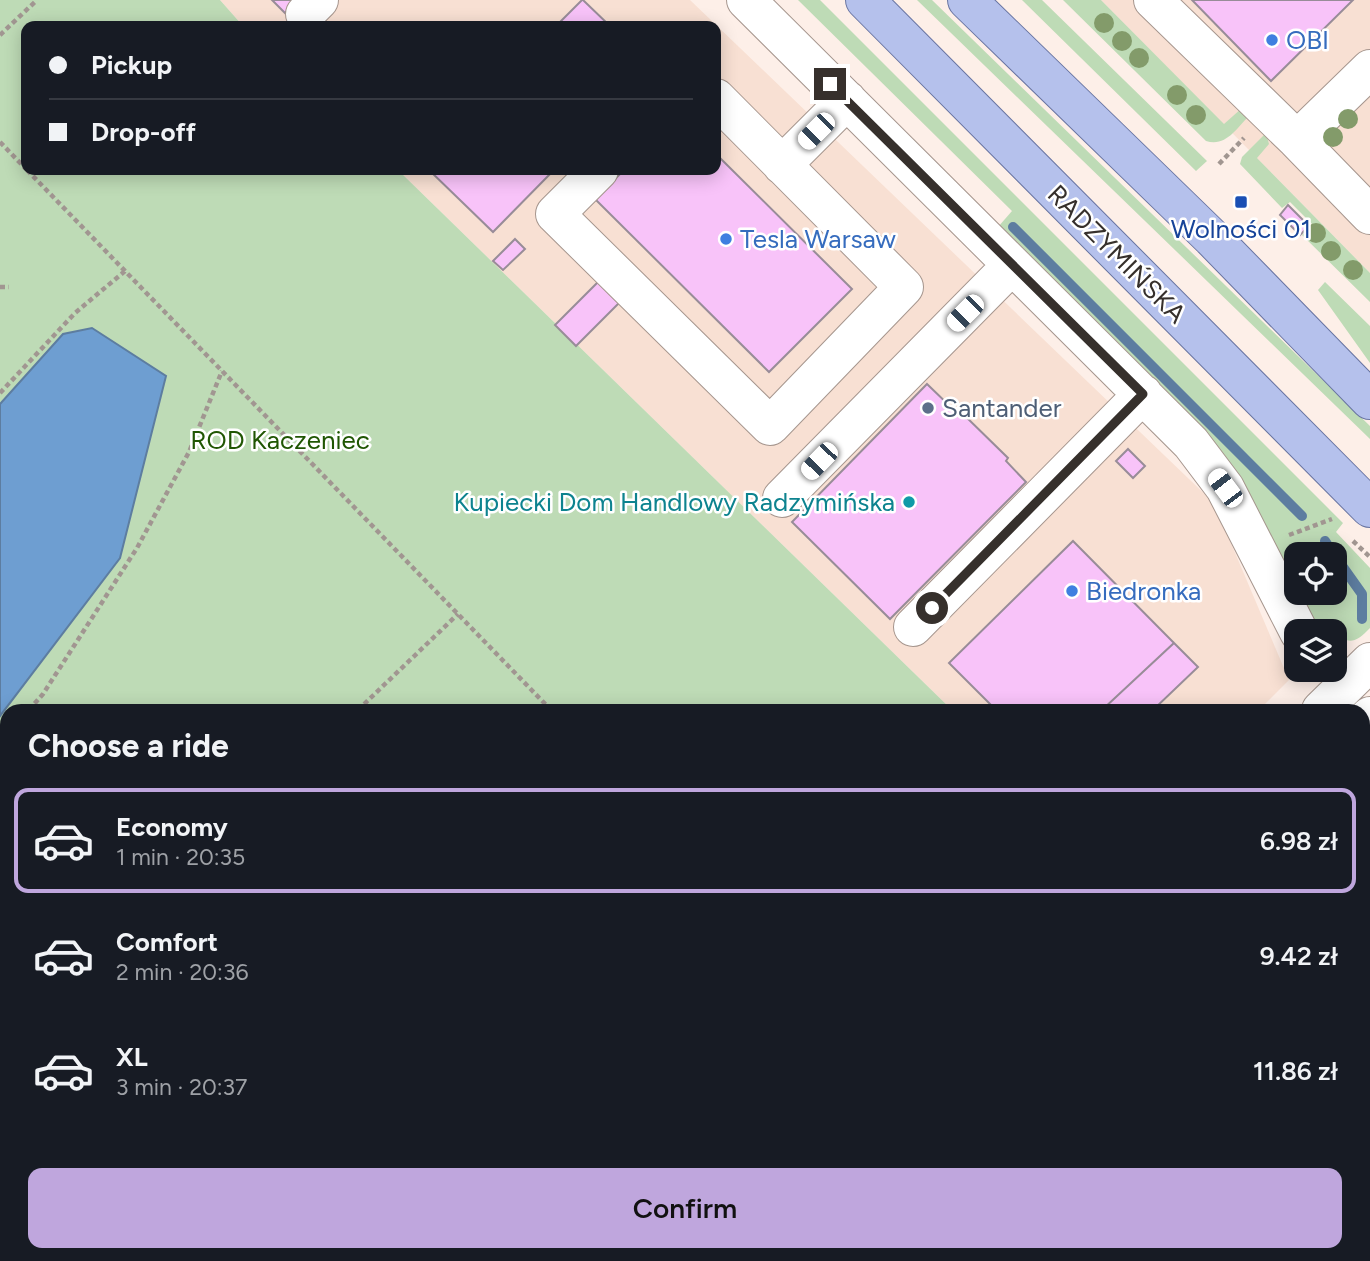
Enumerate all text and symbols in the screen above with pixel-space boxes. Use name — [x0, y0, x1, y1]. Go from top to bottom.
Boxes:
place label: OBI — [1286, 24, 1329, 56]
marker: OBI — [1264, 32, 1280, 48]
text: Pickup — [91, 49, 172, 81]
route end — [814, 68, 846, 100]
car — [794, 109, 839, 153]
text: Drop-off — [91, 116, 196, 148]
street label: RADZYMIŃSKA — [1041, 178, 1193, 330]
marker: Wolności 01 — [1233, 194, 1249, 210]
place label: Wolności 01 — [1171, 213, 1311, 245]
place label: Tesla Warsaw — [740, 223, 897, 255]
marker: Tesla Warsaw — [718, 231, 734, 247]
car — [943, 291, 988, 335]
place label: Santander — [942, 392, 1062, 424]
marker: Santander — [920, 400, 936, 416]
park label: ROD Kaczeniec — [190, 424, 370, 456]
car — [797, 439, 842, 483]
car — [1204, 465, 1247, 511]
place label: Kupiecki Dom Handlowy Radzymińska — [453, 486, 895, 518]
marker: Kupiecki Dom Handlowy Radzymińska — [901, 494, 917, 510]
map controls — [1284, 542, 1347, 682]
button: locate — [1284, 542, 1347, 605]
place label: Biedronka — [1086, 575, 1201, 607]
marker: Biedronka — [1064, 583, 1080, 599]
route start — [916, 592, 948, 624]
button: layers — [1284, 619, 1347, 682]
text: Choose a ride — [28, 727, 229, 765]
icon: car — [32, 809, 95, 872]
text: Economy — [116, 811, 228, 843]
text: 6.98 zł — [1260, 825, 1338, 857]
text: 1 min · 20:35 — [116, 843, 245, 871]
icon: car — [32, 924, 95, 987]
text: Comfort — [116, 926, 218, 958]
text: 9.42 zł — [1260, 940, 1338, 972]
text: 2 min · 20:36 — [116, 958, 248, 986]
icon: car — [32, 1039, 95, 1102]
text: XL — [116, 1041, 148, 1073]
text: 11.86 zł — [1253, 1055, 1338, 1087]
text: 3 min · 20:37 — [116, 1073, 247, 1101]
button: Confirm — [28, 1168, 1342, 1248]

